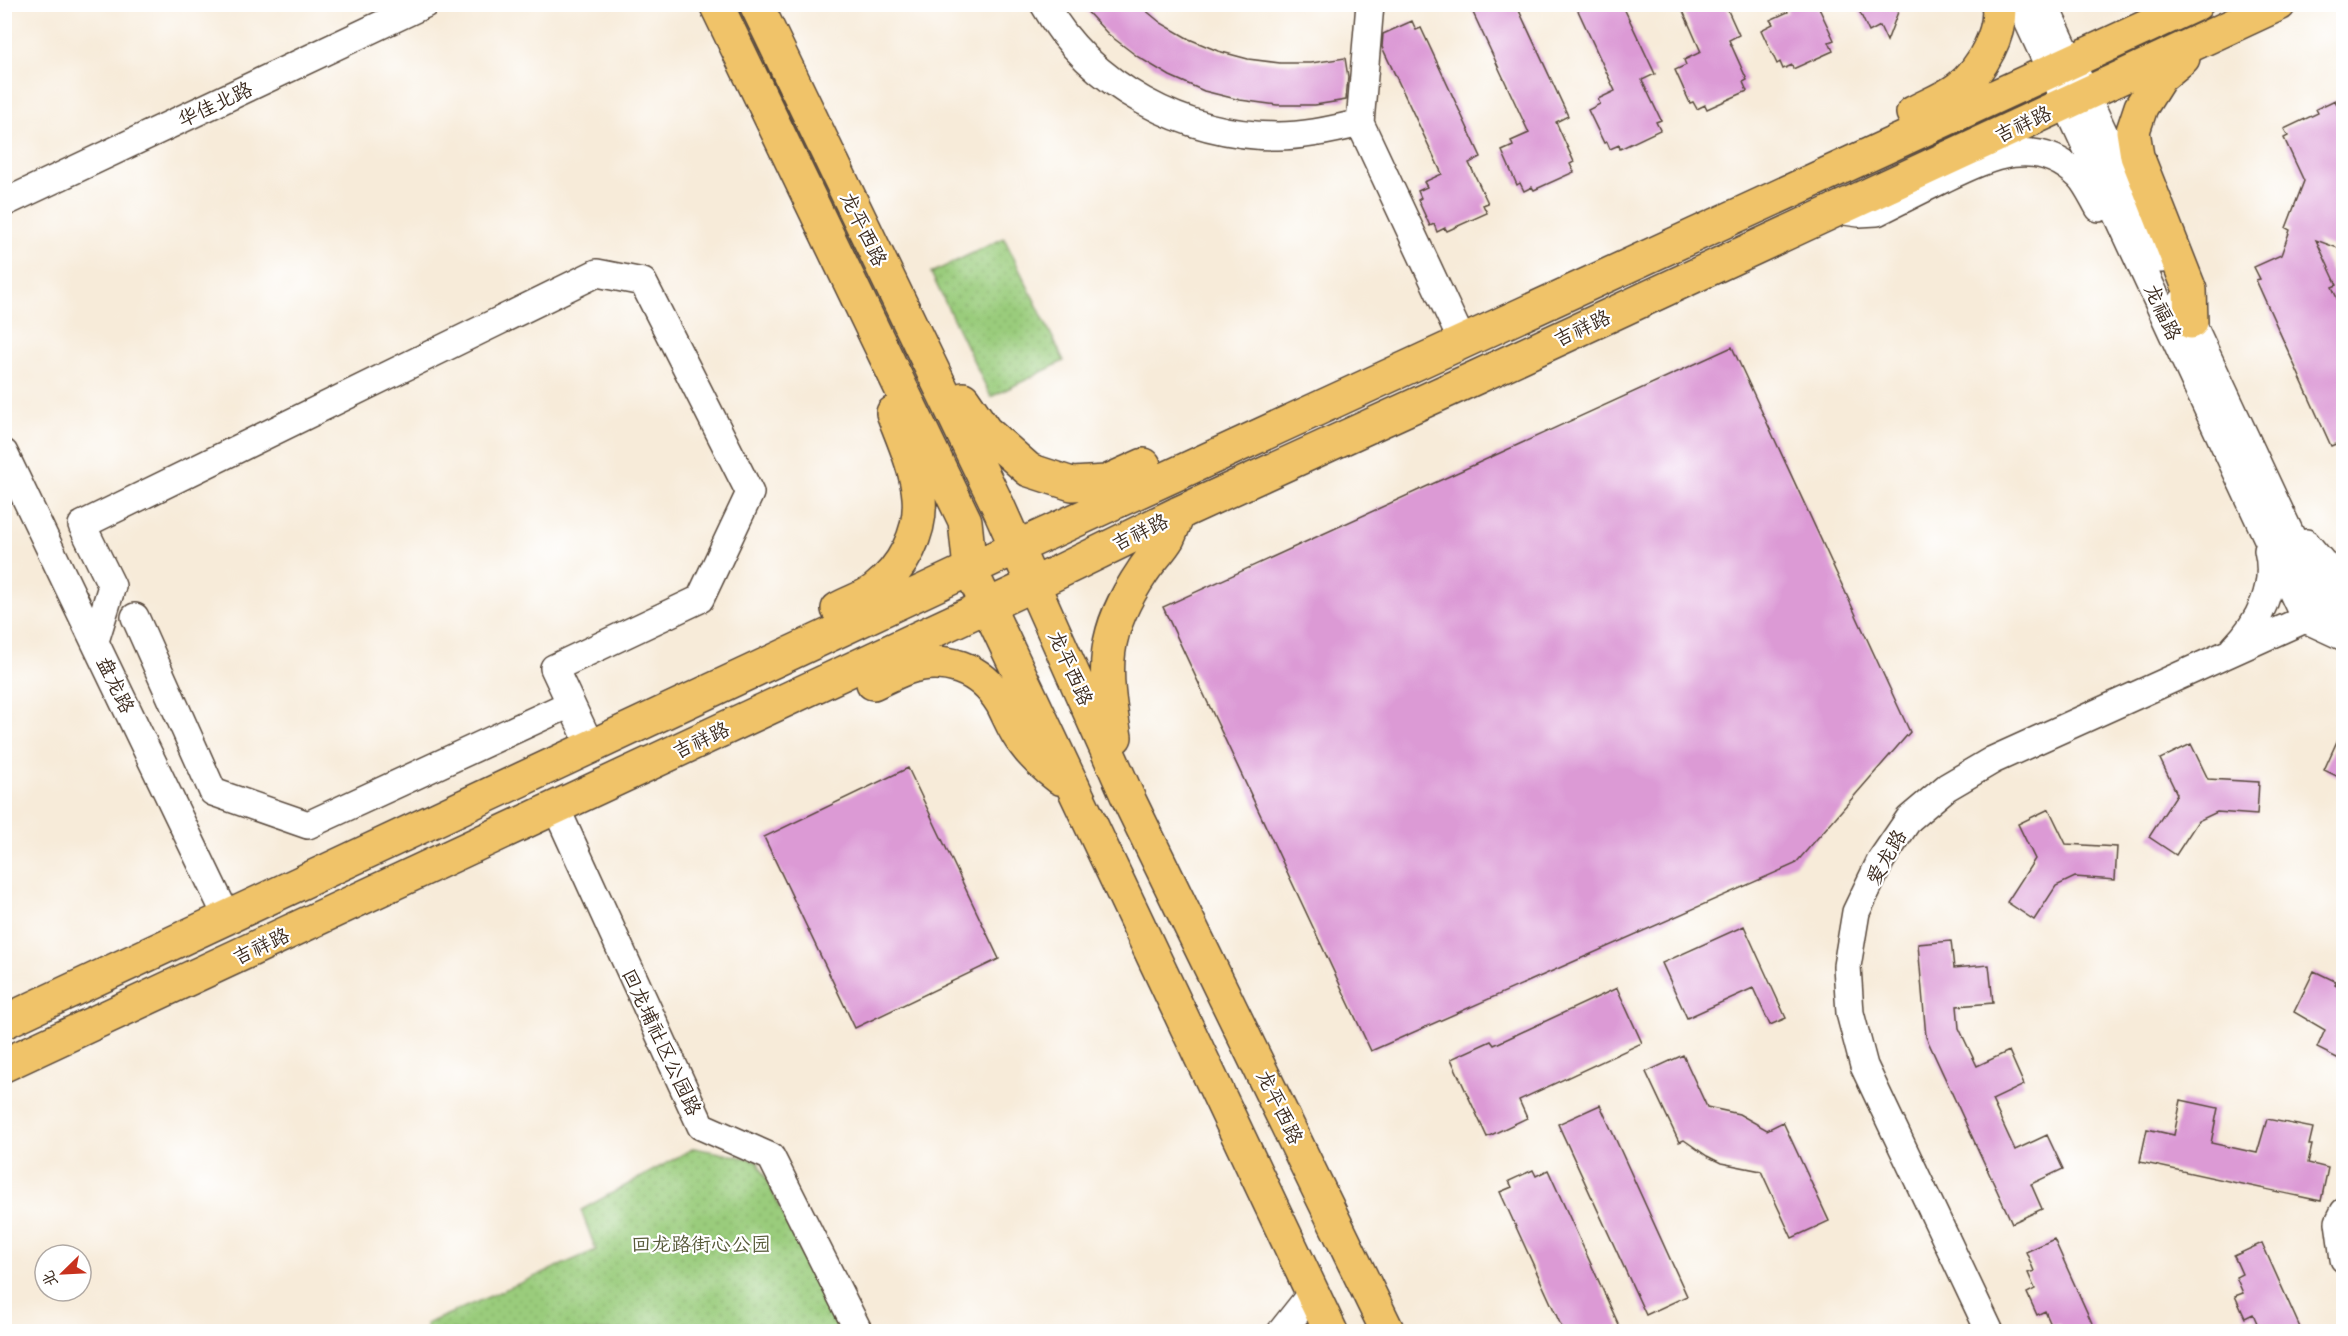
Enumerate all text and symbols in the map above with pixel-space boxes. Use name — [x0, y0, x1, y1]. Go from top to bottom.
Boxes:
street label: 华佳北路 — [175, 78, 258, 134]
street label: 吉祥路 — [1992, 102, 2057, 150]
street label: 龙平西路 — [833, 189, 891, 272]
street label: 龙福路 — [2137, 281, 2185, 346]
street label: 吉祥路 — [1551, 306, 1616, 354]
street label: 吉祥路 — [1109, 509, 1174, 559]
street label: 龙平西路 — [1041, 627, 1097, 712]
street label: 盘龙路 — [89, 654, 139, 719]
street label: 吉祥路 — [670, 718, 735, 766]
street label: 爱龙路 — [1862, 825, 1914, 890]
street label: 吉祥路 — [230, 924, 295, 972]
street label: 回龙埔社区公园路 — [615, 965, 705, 1122]
street label: 龙平西路 — [1249, 1067, 1307, 1150]
park label: 回龙路街心公园 — [631, 1234, 771, 1259]
north arrow — [33, 1243, 93, 1303]
text: 北 — [40, 1266, 64, 1289]

